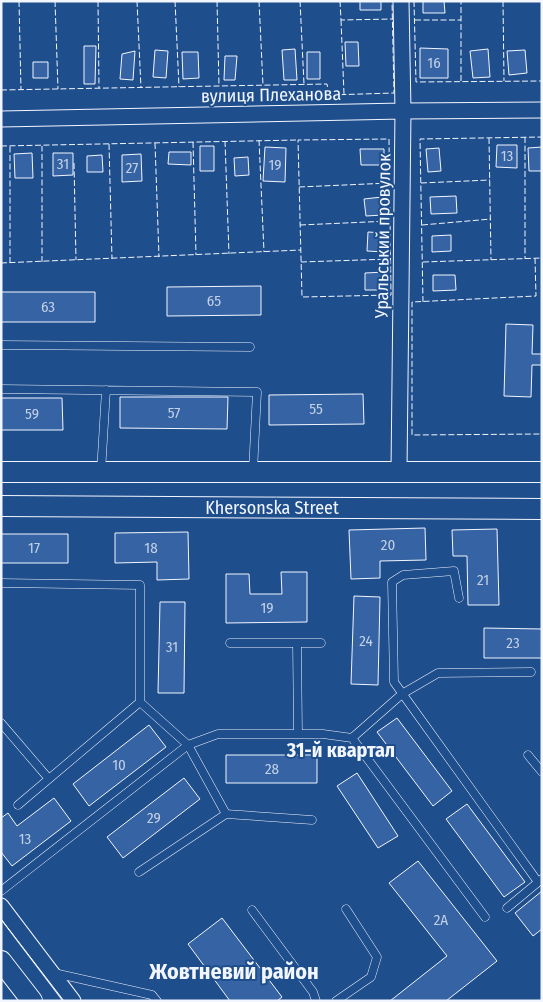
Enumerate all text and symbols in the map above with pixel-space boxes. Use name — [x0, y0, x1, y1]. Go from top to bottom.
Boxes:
house number: 16 — [427, 54, 441, 72]
street label: вулиця Плеханова — [201, 83, 341, 107]
house number: 13 — [501, 147, 514, 165]
street label: Уральський провулок — [371, 153, 395, 320]
house number: 31 — [57, 155, 69, 173]
house number: 19 — [268, 156, 282, 174]
house number: 27 — [126, 159, 138, 177]
house number: 65 — [207, 292, 221, 310]
house number: 63 — [41, 298, 55, 316]
house number: 55 — [309, 400, 323, 418]
house number: 57 — [168, 404, 180, 422]
house number: 59 — [25, 405, 39, 423]
street label: Khersonska Street — [205, 497, 339, 519]
house number: 20 — [381, 536, 395, 554]
house number: 17 — [28, 539, 40, 557]
house number: 18 — [144, 539, 158, 557]
house number: 21 — [477, 571, 489, 589]
house number: 19 — [260, 599, 274, 617]
house number: 24 — [359, 632, 373, 650]
house number: 23 — [506, 634, 520, 652]
house number: 31 — [166, 638, 178, 656]
district label: 31-й квартал — [286, 738, 395, 762]
house number: 10 — [112, 756, 126, 774]
house number: 28 — [265, 760, 279, 778]
house number: 29 — [147, 809, 161, 827]
house number: 13 — [19, 830, 32, 848]
house number: 2А — [434, 911, 448, 929]
district label: Жовтневий район — [148, 958, 319, 985]

